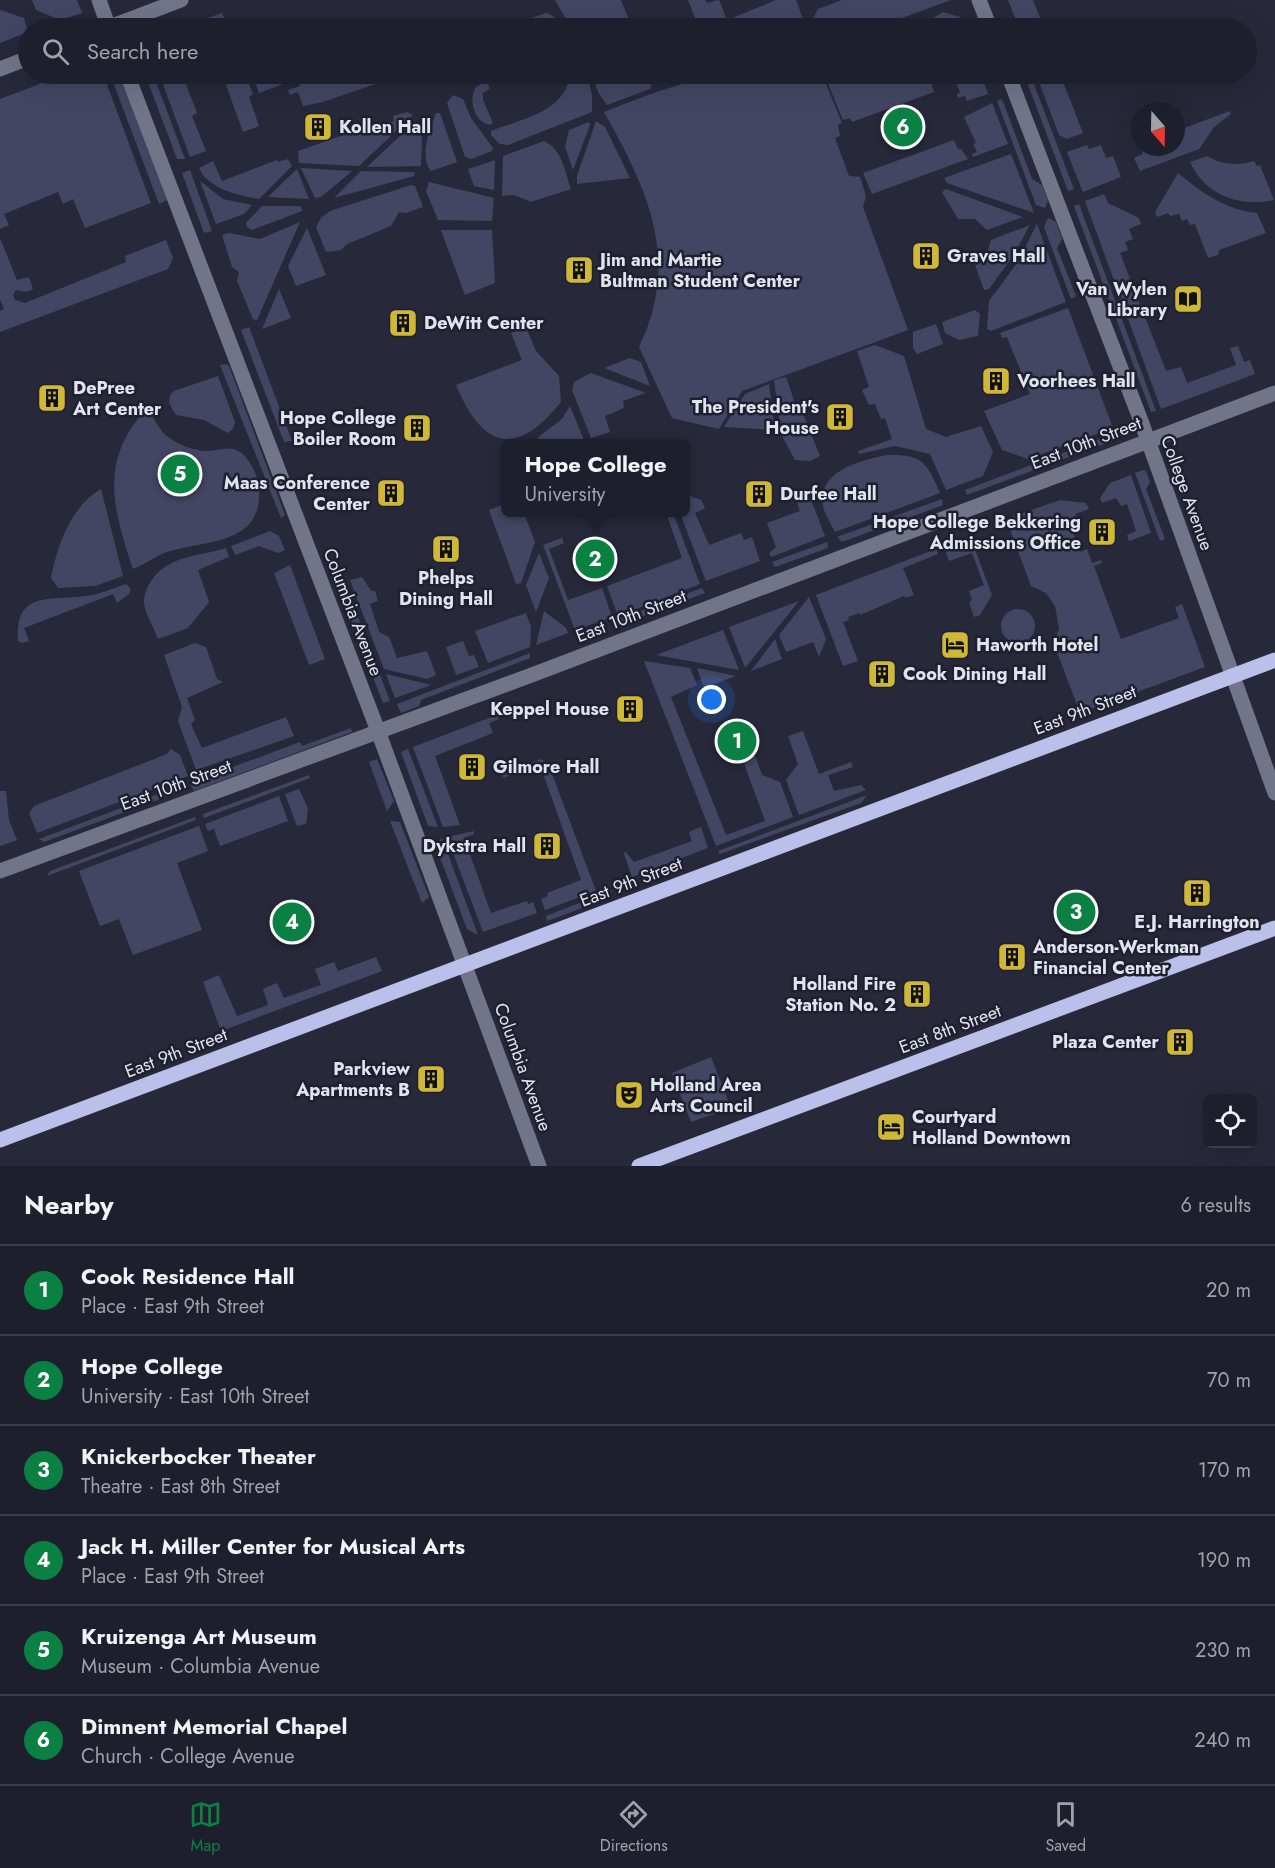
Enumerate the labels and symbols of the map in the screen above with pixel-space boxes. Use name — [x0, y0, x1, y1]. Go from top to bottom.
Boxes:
north arrow — [1131, 102, 1185, 156]
pin: 6 — [884, 104, 922, 150]
building icon: Kollen Hall — [302, 111, 334, 143]
place label: Kollen Hall — [339, 114, 431, 140]
building icon: Graves Hall — [910, 240, 942, 272]
place label: Graves Hall — [947, 243, 1045, 269]
place label: Jim and Martie Bultman Student Center — [597, 247, 801, 294]
building icon: Jim and Martie Bultman Student Center — [563, 254, 595, 286]
place label: Van Wylen Library — [1075, 276, 1168, 323]
library icon: Van Wylen Library — [1172, 283, 1204, 315]
building icon: DeWitt Center — [387, 307, 419, 339]
place label: DeWitt Center — [424, 310, 544, 336]
building icon: Voorhees Hall — [980, 365, 1012, 397]
place label: Voorhees Hall — [1016, 368, 1135, 394]
place label: DePree Art Center — [72, 375, 162, 422]
building icon: DePree Art Center — [36, 382, 68, 414]
place label: The President's House — [692, 394, 819, 441]
building icon: The President's House — [824, 401, 856, 433]
place label: Hope College Boiler Room — [280, 405, 396, 452]
street label: East 10th Street — [1027, 410, 1146, 476]
building icon: Hope College Boiler Room — [401, 412, 433, 444]
street label: College Avenue — [1154, 432, 1220, 554]
pin: 5 — [160, 452, 200, 496]
place label: Maas Conference Center — [224, 470, 371, 517]
building icon: Maas Conference Center — [375, 477, 407, 509]
building icon: Durfee Hall — [743, 478, 775, 510]
place label: Durfee Hall — [780, 481, 877, 507]
place label: Hope College Bekkering Admissions Office — [873, 509, 1081, 556]
building icon: Hope College Bekkering Admissions Office — [1086, 516, 1118, 548]
building icon: Phelps Dining Hall — [430, 533, 462, 565]
pin: 2 — [576, 536, 614, 582]
street label: Columbia Avenue — [317, 544, 389, 680]
place label: Phelps Dining Hall — [399, 565, 493, 612]
street label: East 10th Street — [572, 583, 691, 649]
hotel icon: Haworth Hotel — [939, 629, 971, 661]
place label: Haworth Hotel — [976, 632, 1098, 658]
building icon: Cook Dining Hall — [866, 658, 898, 690]
place label: Cook Dining Hall — [903, 661, 1046, 687]
street label: East 9th Street — [1030, 678, 1141, 741]
your location — [697, 685, 726, 714]
building icon: Keppel House — [614, 693, 646, 725]
place label: Keppel House — [490, 696, 609, 722]
pin: 1 — [718, 718, 756, 764]
building icon: Gilmore Hall — [456, 751, 488, 783]
street label: East 10th Street — [117, 753, 236, 817]
place label: Gilmore Hall — [493, 754, 599, 780]
building icon: Dykstra Hall — [531, 830, 563, 862]
place label: Dykstra Hall — [423, 833, 526, 859]
street label: East 9th Street — [576, 850, 687, 913]
building icon: E.J. Harrington — [1181, 877, 1213, 909]
pin: 3 — [1056, 890, 1096, 934]
pin: 4 — [272, 900, 312, 944]
place label: E.J. Harrington — [1134, 909, 1260, 935]
place label: Anderson-Werkman Financial Center — [1032, 934, 1199, 981]
building icon: Anderson-Werkman Financial Center — [996, 941, 1028, 973]
place label: Holland Fire Station No. 2 — [785, 971, 896, 1018]
building icon: Holland Fire Station No. 2 — [901, 978, 933, 1010]
street label: East 8th Street — [895, 997, 1005, 1060]
street label: Columbia Avenue — [488, 999, 558, 1135]
street label: East 9th Street — [121, 1021, 232, 1084]
building icon: Plaza Center — [1164, 1026, 1196, 1058]
place label: Plaza Center — [1052, 1029, 1160, 1055]
place label: Parkview Apartments B — [295, 1056, 410, 1103]
building icon: Parkview Apartments B — [415, 1063, 447, 1095]
place label: Holland Area Arts Council — [649, 1072, 761, 1119]
theatre icon: Holland Area Arts Council — [613, 1079, 645, 1111]
place label: Courtyard Holland Downtown — [912, 1104, 1071, 1151]
hotel icon: Courtyard Holland Downtown — [875, 1111, 907, 1143]

